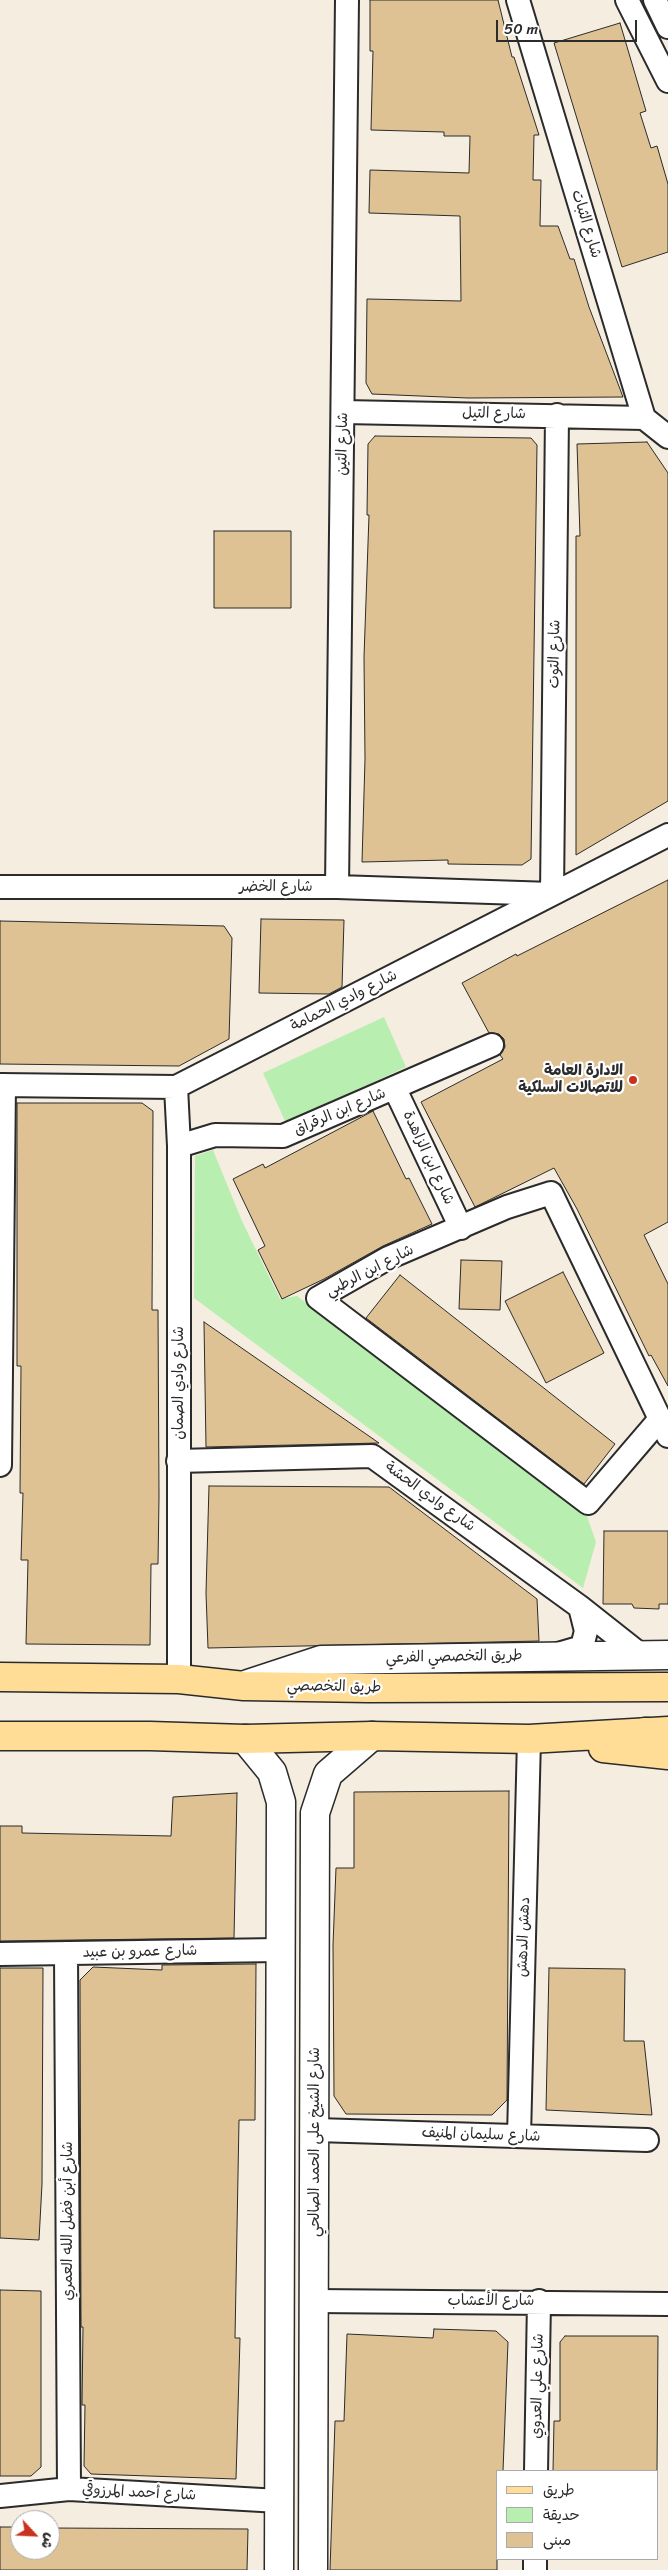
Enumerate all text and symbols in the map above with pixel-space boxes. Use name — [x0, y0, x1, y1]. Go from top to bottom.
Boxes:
scale bar — [498, 10, 639, 42]
text: 50 m — [504, 16, 538, 42]
street label: شارع الثبات — [567, 188, 605, 260]
street label: شارع التيل — [462, 404, 526, 424]
street label: شارع التين — [333, 412, 353, 476]
street label: شارع التوت — [545, 619, 565, 689]
street label: شارع الخضر — [239, 878, 313, 896]
street label: شارع وادي الحمامة — [288, 966, 400, 1036]
place label: الادارة العامة للاتصالات السلكية — [518, 1062, 623, 1097]
marker: الادارة العامة للاتصالات السلكية — [627, 1074, 639, 1086]
street label: شارع ابن الرقراق — [291, 1085, 389, 1139]
street label: شارع ابن الزاهدة — [398, 1108, 458, 1208]
street label: شارع ابن الرطبي — [323, 1241, 417, 1301]
street label: شارع وادي الصمان — [170, 1326, 188, 1440]
street label: شارع وادي الحشة — [381, 1458, 479, 1536]
street label: طريق التخصصي الفرعي — [385, 1647, 523, 1667]
street label: طريق التخصصي — [287, 1677, 381, 1697]
street label: دهش الدهش — [514, 1896, 534, 1978]
street label: شارع عمرو بن عبيد — [82, 1942, 198, 1962]
street label: شارع الشيخ على الحمد الصالحي — [306, 2047, 324, 2237]
street label: شارع سليمان المنيف — [421, 2124, 541, 2146]
street label: شارع أبن فضل الله العمري — [59, 2142, 77, 2300]
street label: شارع الأعشاب — [448, 2292, 534, 2310]
street label: شارع علي العدوي — [528, 2333, 548, 2439]
legend — [496, 2470, 658, 2560]
text: طريق — [543, 2477, 575, 2503]
street label: شارع أحمد المرزوقي — [82, 2481, 196, 2505]
text: حديقة — [543, 2502, 580, 2528]
north arrow — [10, 2510, 60, 2560]
text: مبنى — [543, 2527, 571, 2553]
text: ش — [34, 2529, 63, 2553]

